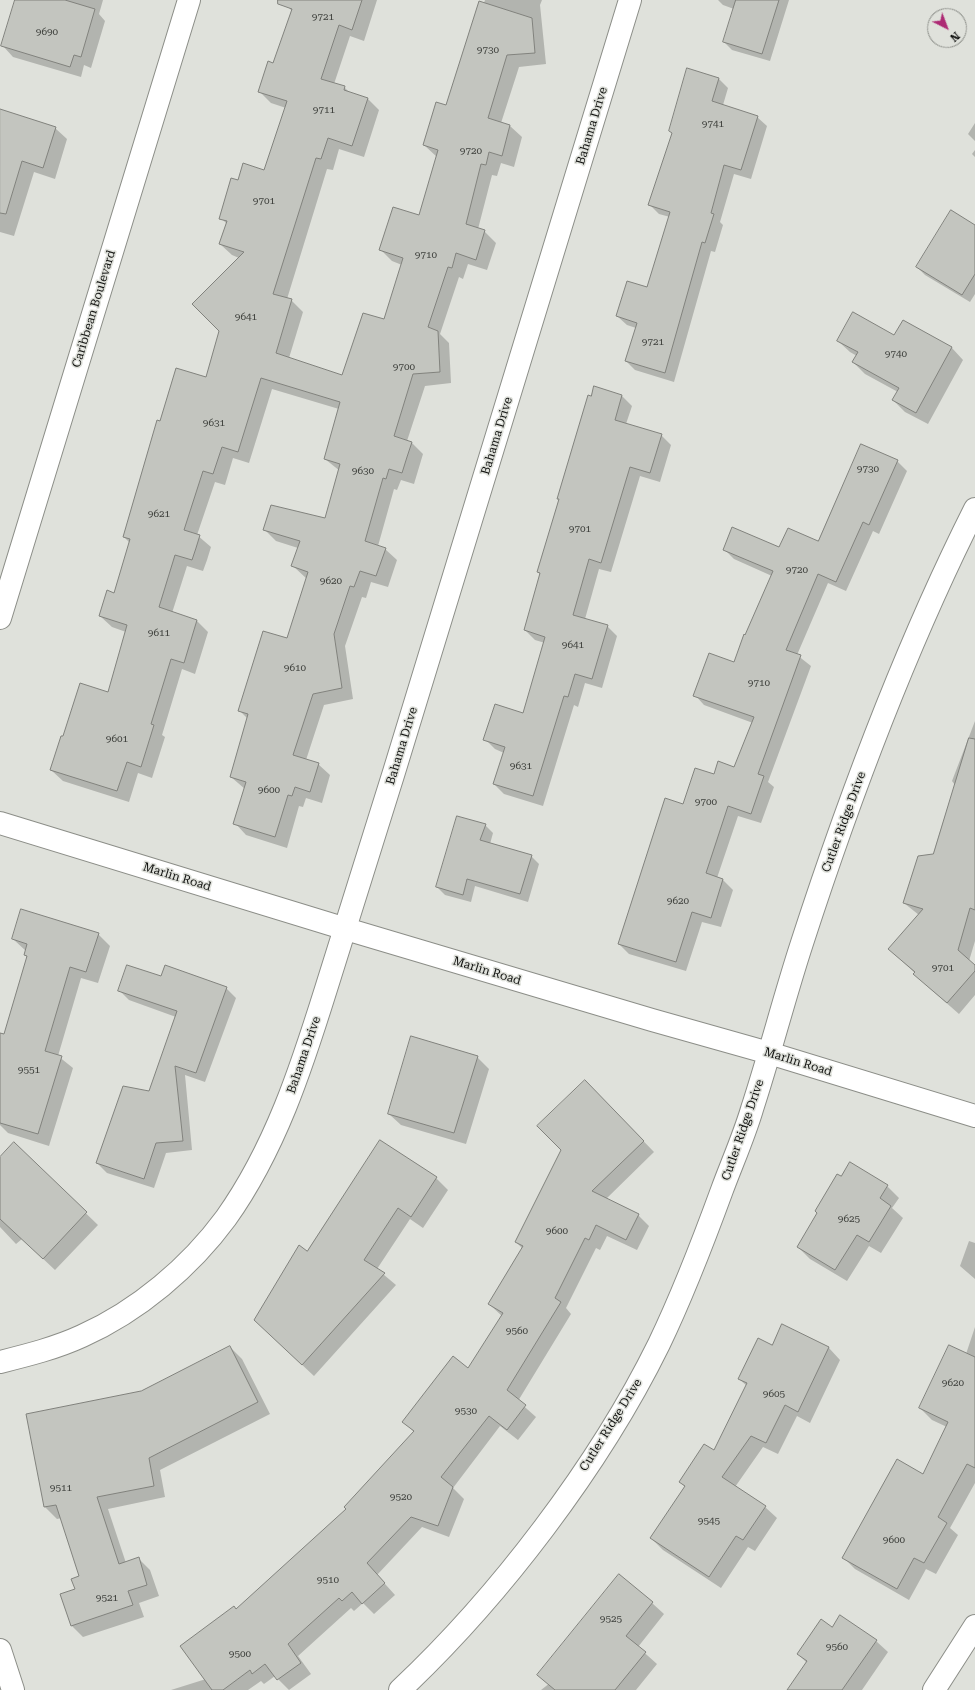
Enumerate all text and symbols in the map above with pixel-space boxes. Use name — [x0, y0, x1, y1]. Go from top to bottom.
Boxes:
north arrow — [927, 8, 967, 48]
house number: 9721 — [312, 11, 334, 23]
house number: 9690 — [36, 26, 58, 38]
text: N — [947, 29, 962, 44]
house number: 9730 — [477, 44, 499, 56]
street label: Bahama Drive — [573, 85, 611, 167]
house number: 9711 — [313, 104, 335, 116]
house number: 9741 — [702, 118, 724, 130]
house number: 9720 — [460, 145, 482, 157]
house number: 9701 — [253, 195, 275, 207]
street label: Caribbean Boulevard — [69, 249, 119, 369]
house number: 9710 — [415, 249, 437, 261]
house number: 9641 — [235, 311, 257, 323]
house number: 9721 — [642, 336, 664, 348]
house number: 9740 — [885, 348, 907, 360]
house number: 9700 — [393, 361, 415, 373]
street label: Bahama Drive — [478, 395, 516, 477]
house number: 9631 — [203, 417, 225, 429]
house number: 9730 — [857, 463, 879, 475]
house number: 9630 — [352, 465, 374, 477]
house number: 9621 — [148, 508, 170, 520]
house number: 9701 — [569, 523, 591, 535]
house number: 9720 — [786, 564, 808, 576]
house number: 9620 — [320, 575, 342, 587]
house number: 9611 — [148, 627, 170, 639]
house number: 9641 — [562, 639, 584, 651]
house number: 9610 — [284, 662, 306, 674]
house number: 9710 — [748, 677, 770, 689]
street label: Bahama Drive — [383, 705, 421, 787]
house number: 9601 — [106, 733, 128, 745]
house number: 9631 — [510, 760, 532, 772]
street label: Cutler Ridge Drive — [819, 770, 869, 874]
house number: 9600 — [258, 784, 280, 796]
house number: 9700 — [695, 796, 717, 808]
street label: Marlin Road — [141, 860, 213, 894]
house number: 9620 — [667, 895, 689, 907]
street label: Marlin Road — [451, 954, 523, 988]
house number: 9701 — [932, 962, 954, 974]
street label: Bahama Drive — [284, 1015, 324, 1095]
street label: Marlin Road — [762, 1045, 834, 1079]
house number: 9551 — [18, 1064, 40, 1076]
street label: Cutler Ridge Drive — [719, 1077, 767, 1183]
house number: 9625 — [838, 1213, 860, 1225]
house number: 9600 — [546, 1225, 568, 1237]
house number: 9560 — [506, 1325, 528, 1337]
street label: Cutler Ridge Drive — [577, 1376, 645, 1474]
house number: 9620 — [942, 1377, 964, 1389]
house number: 9605 — [763, 1388, 785, 1400]
house number: 9530 — [455, 1405, 477, 1417]
house number: 9511 — [50, 1482, 72, 1494]
house number: 9520 — [390, 1491, 412, 1503]
house number: 9545 — [698, 1515, 720, 1527]
house number: 9600 — [883, 1534, 905, 1546]
house number: 9510 — [317, 1574, 339, 1586]
house number: 9521 — [96, 1592, 118, 1604]
house number: 9525 — [600, 1613, 622, 1625]
house number: 9560 — [826, 1641, 848, 1653]
house number: 9500 — [229, 1648, 251, 1660]

